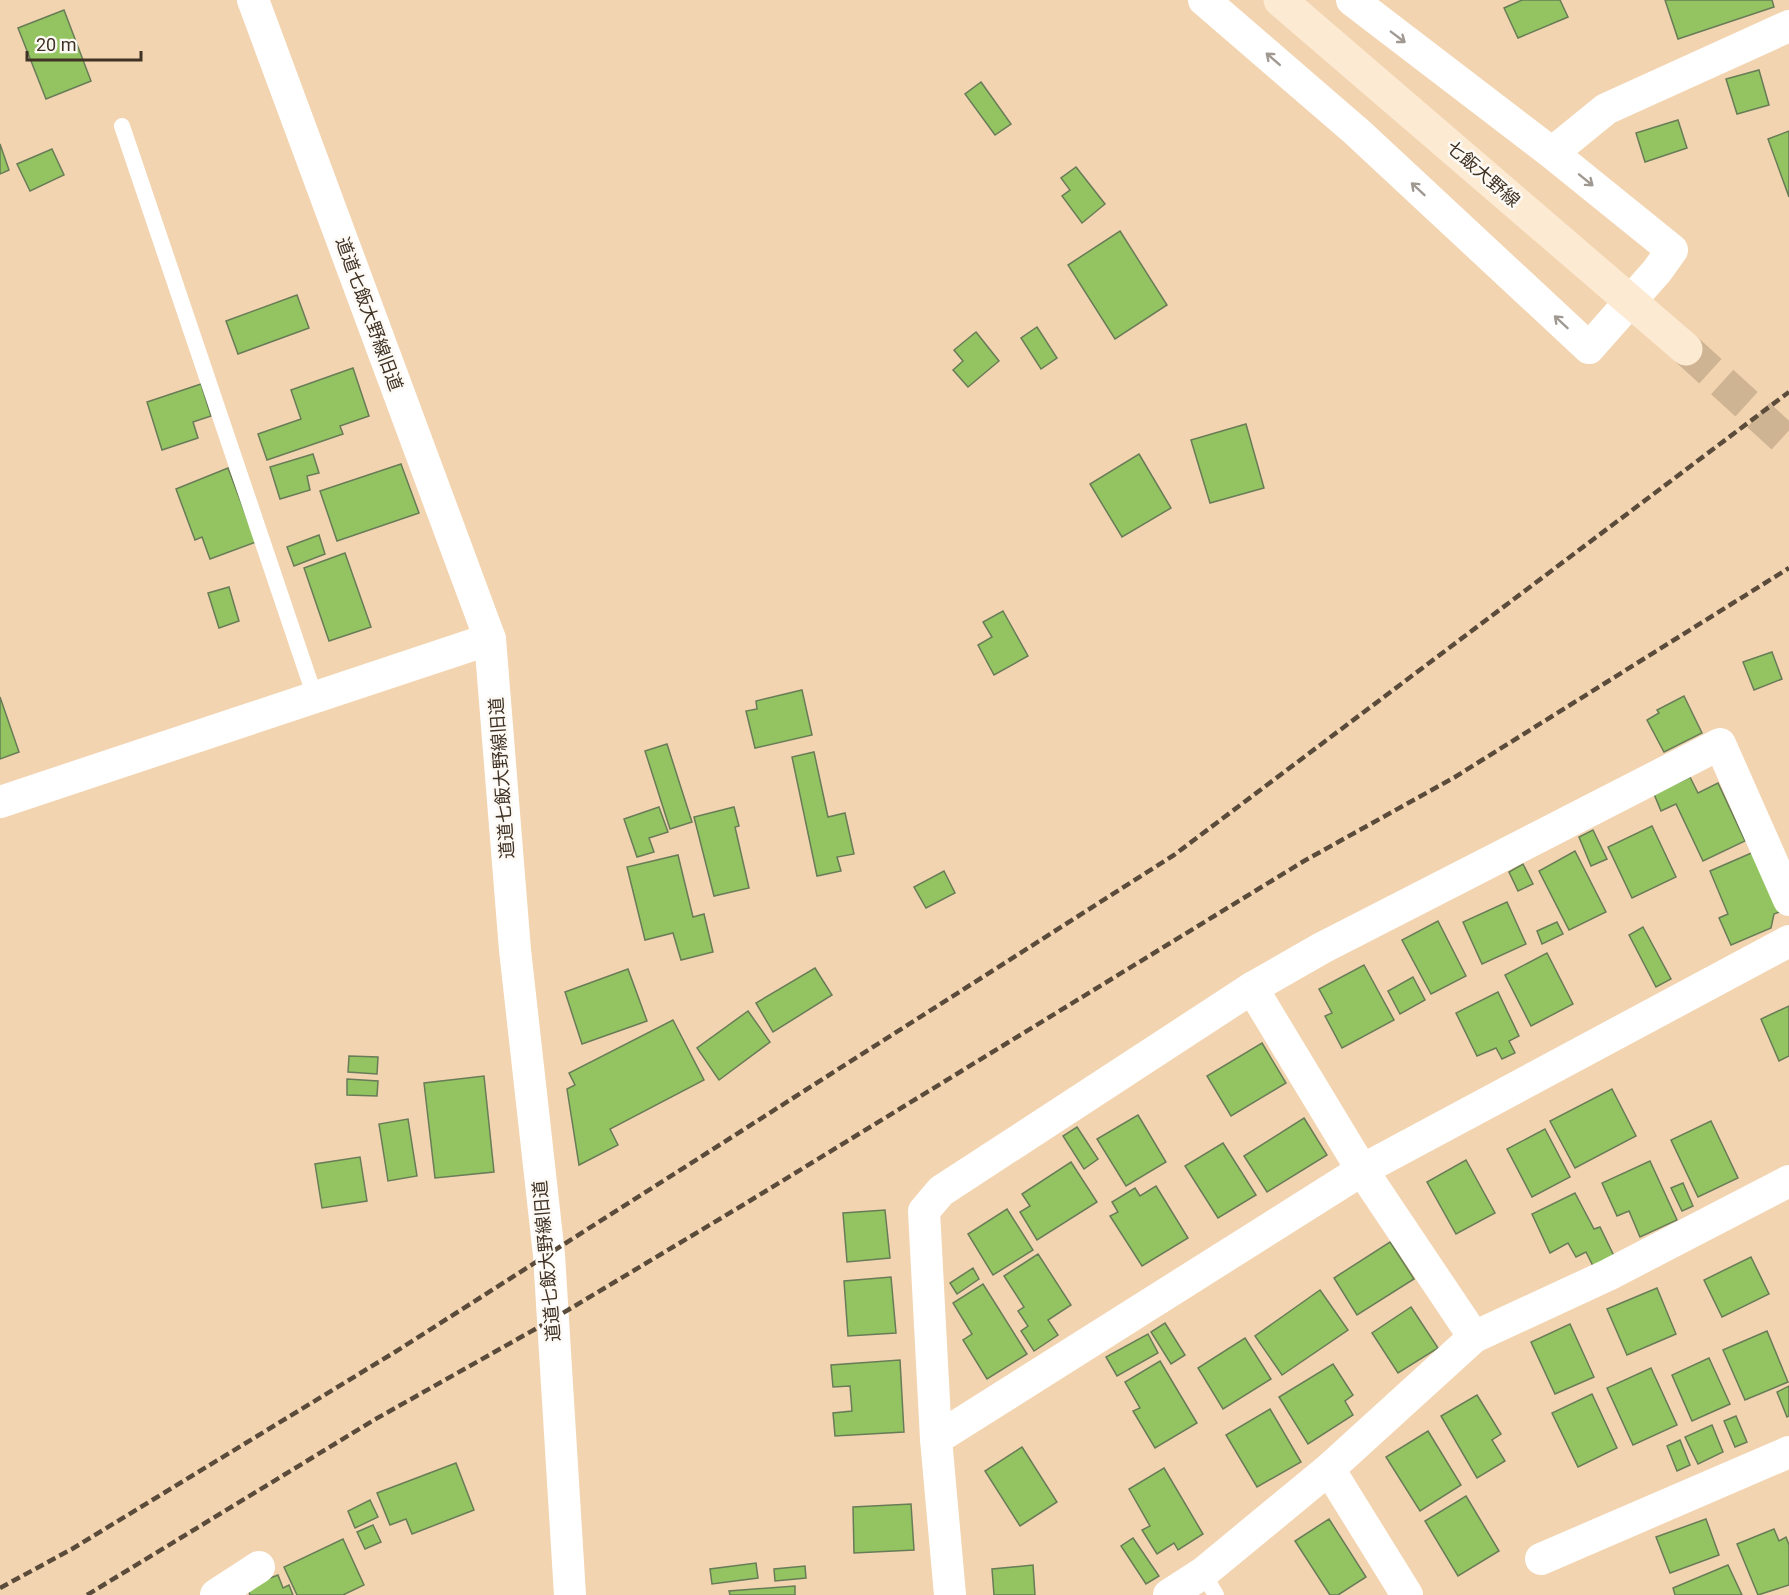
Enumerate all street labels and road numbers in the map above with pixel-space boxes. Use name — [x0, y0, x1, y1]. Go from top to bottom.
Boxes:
street label: 七飯大野線 — [1442, 136, 1524, 211]
street label: 道道七飯大野線旧道 — [332, 234, 407, 394]
street label: 道道七飯大野線旧道 — [485, 696, 518, 860]
street label: 道道七飯大野線旧道 — [529, 1179, 564, 1343]

